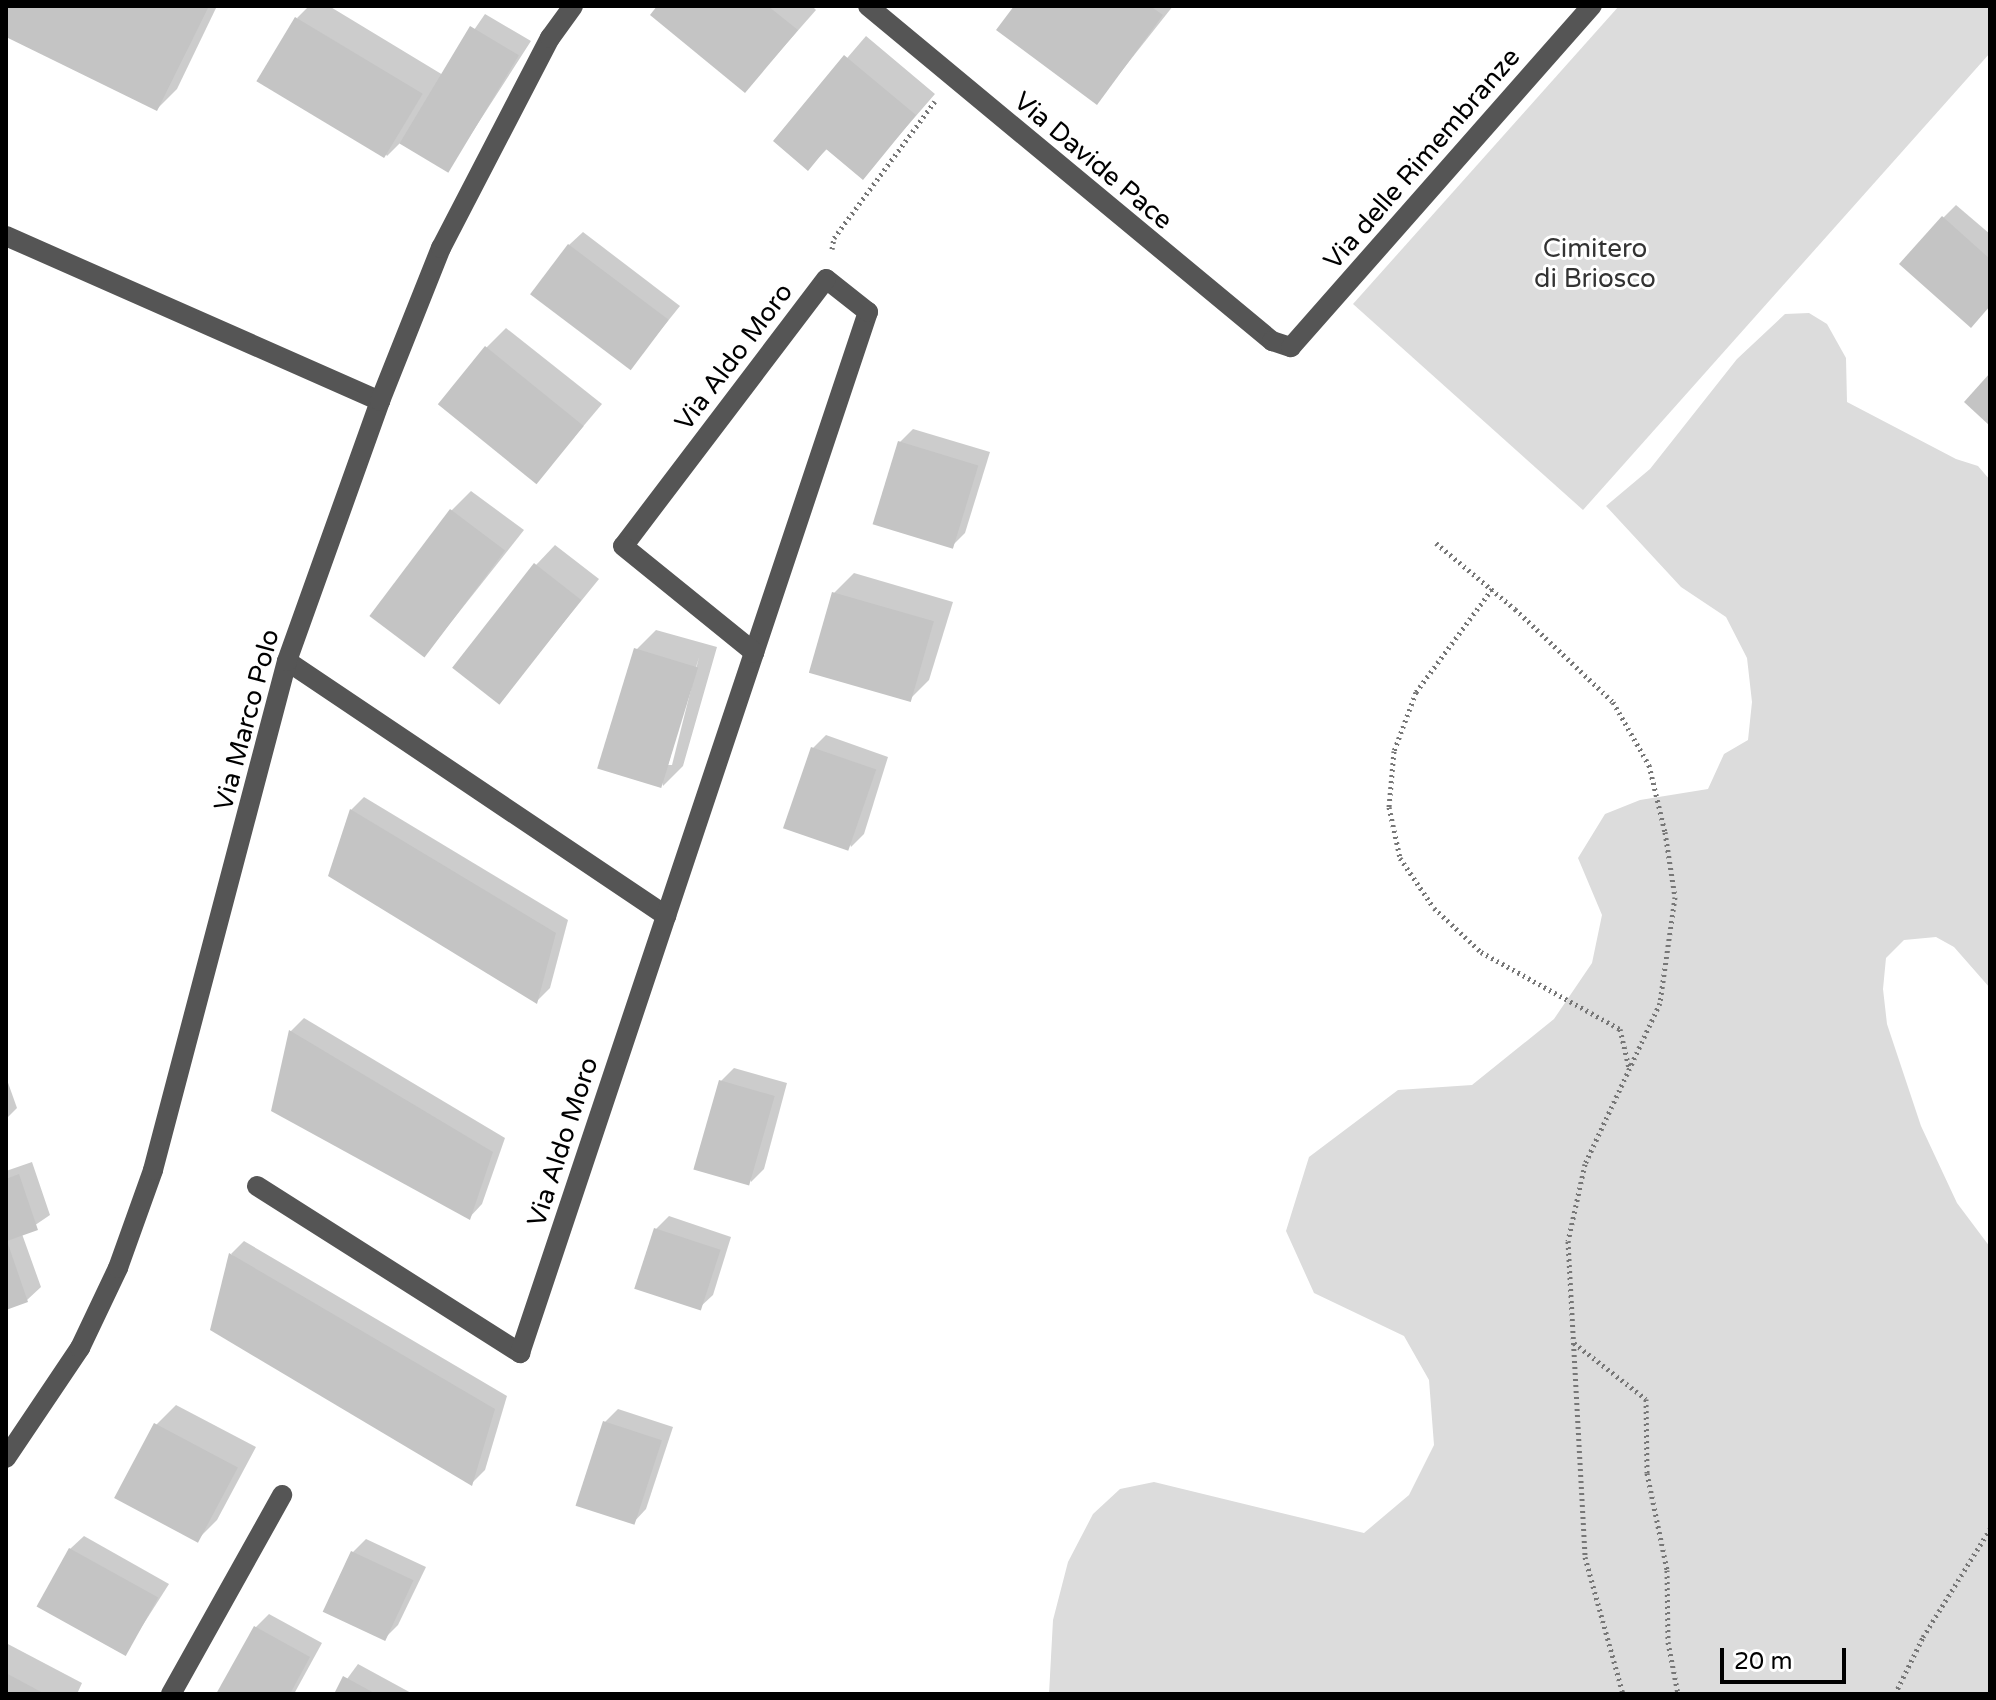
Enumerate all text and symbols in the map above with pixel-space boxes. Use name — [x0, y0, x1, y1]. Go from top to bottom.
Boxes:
street label: Via delle Rimembranze — [1317, 42, 1527, 276]
street label: Via Davide Pace — [1007, 86, 1179, 236]
park label: Cimitero di Briosco — [1534, 233, 1656, 294]
street label: Via Aldo Moro — [669, 277, 799, 437]
street label: Via Marco Polo — [208, 626, 286, 814]
street label: Via Aldo Moro — [521, 1053, 605, 1231]
scale bar — [1724, 1632, 1850, 1682]
text: 20 m — [1734, 1647, 1792, 1676]

